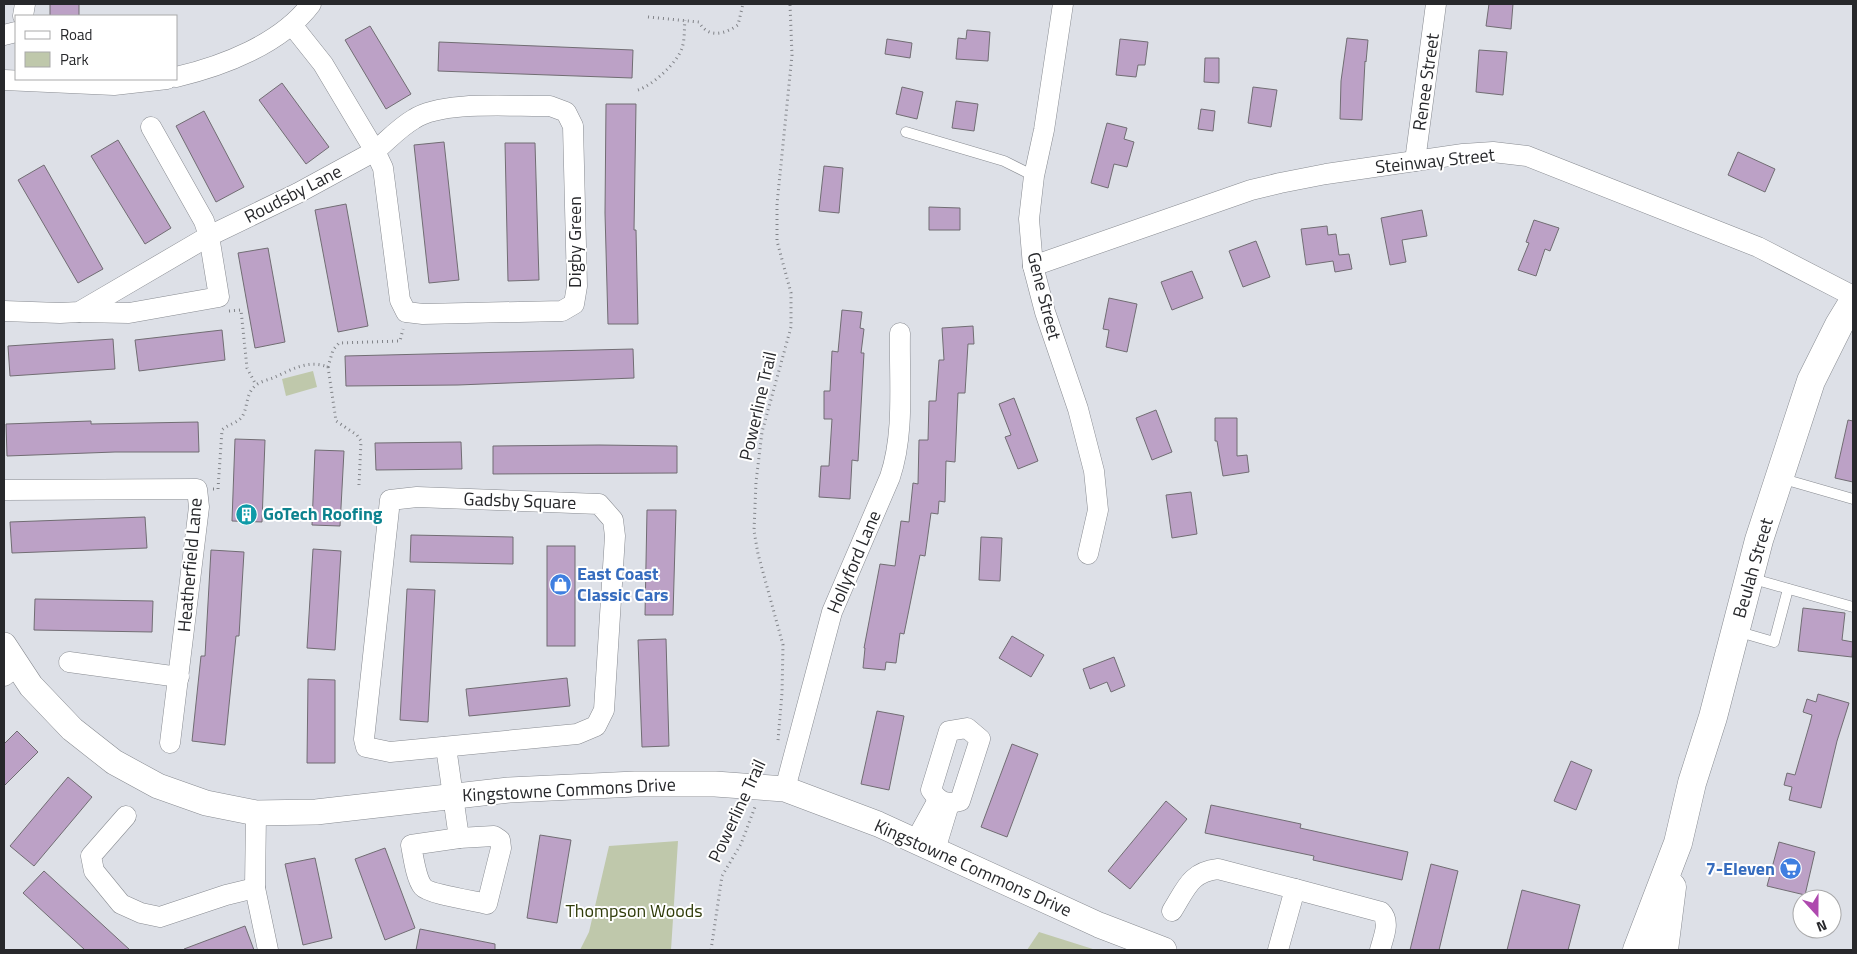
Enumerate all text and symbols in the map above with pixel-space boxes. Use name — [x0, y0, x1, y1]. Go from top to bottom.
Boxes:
legend — [15, 15, 178, 80]
text: Road — [60, 23, 92, 46]
street label: Renee Street — [1405, 31, 1446, 132]
text: Park — [60, 48, 89, 71]
street label: Steinway Street — [1374, 141, 1497, 180]
street label: Roudsby Lane — [239, 157, 346, 230]
street label: Digby Green — [561, 196, 588, 288]
street label: Gene Street — [1021, 249, 1069, 343]
street label: Powerline Trail — [732, 349, 783, 463]
street label: Gadsby Square — [463, 485, 577, 516]
street label: Heatherfield Lane — [170, 497, 209, 633]
place label: GoTech Roofing — [263, 500, 383, 527]
building icon: GoTech Roofing — [235, 502, 259, 526]
street label: Hollyford Lane — [820, 506, 887, 618]
street label: Beulah Street — [1725, 514, 1780, 621]
place label: East Coast Classic Cars — [577, 560, 669, 608]
shop icon: East Coast Classic Cars — [549, 572, 573, 596]
street label: Powerline Trail — [701, 755, 772, 867]
street label: Kingstowne Commons Drive — [462, 770, 676, 809]
street label: Kingstowne Commons Drive — [870, 812, 1076, 923]
place label: 7-Eleven — [1706, 855, 1775, 882]
supermarket icon: 7-Eleven — [1779, 857, 1803, 881]
north arrow — [1792, 889, 1842, 939]
park label: Thompson Woods — [565, 897, 703, 924]
text: N — [1814, 915, 1830, 938]

